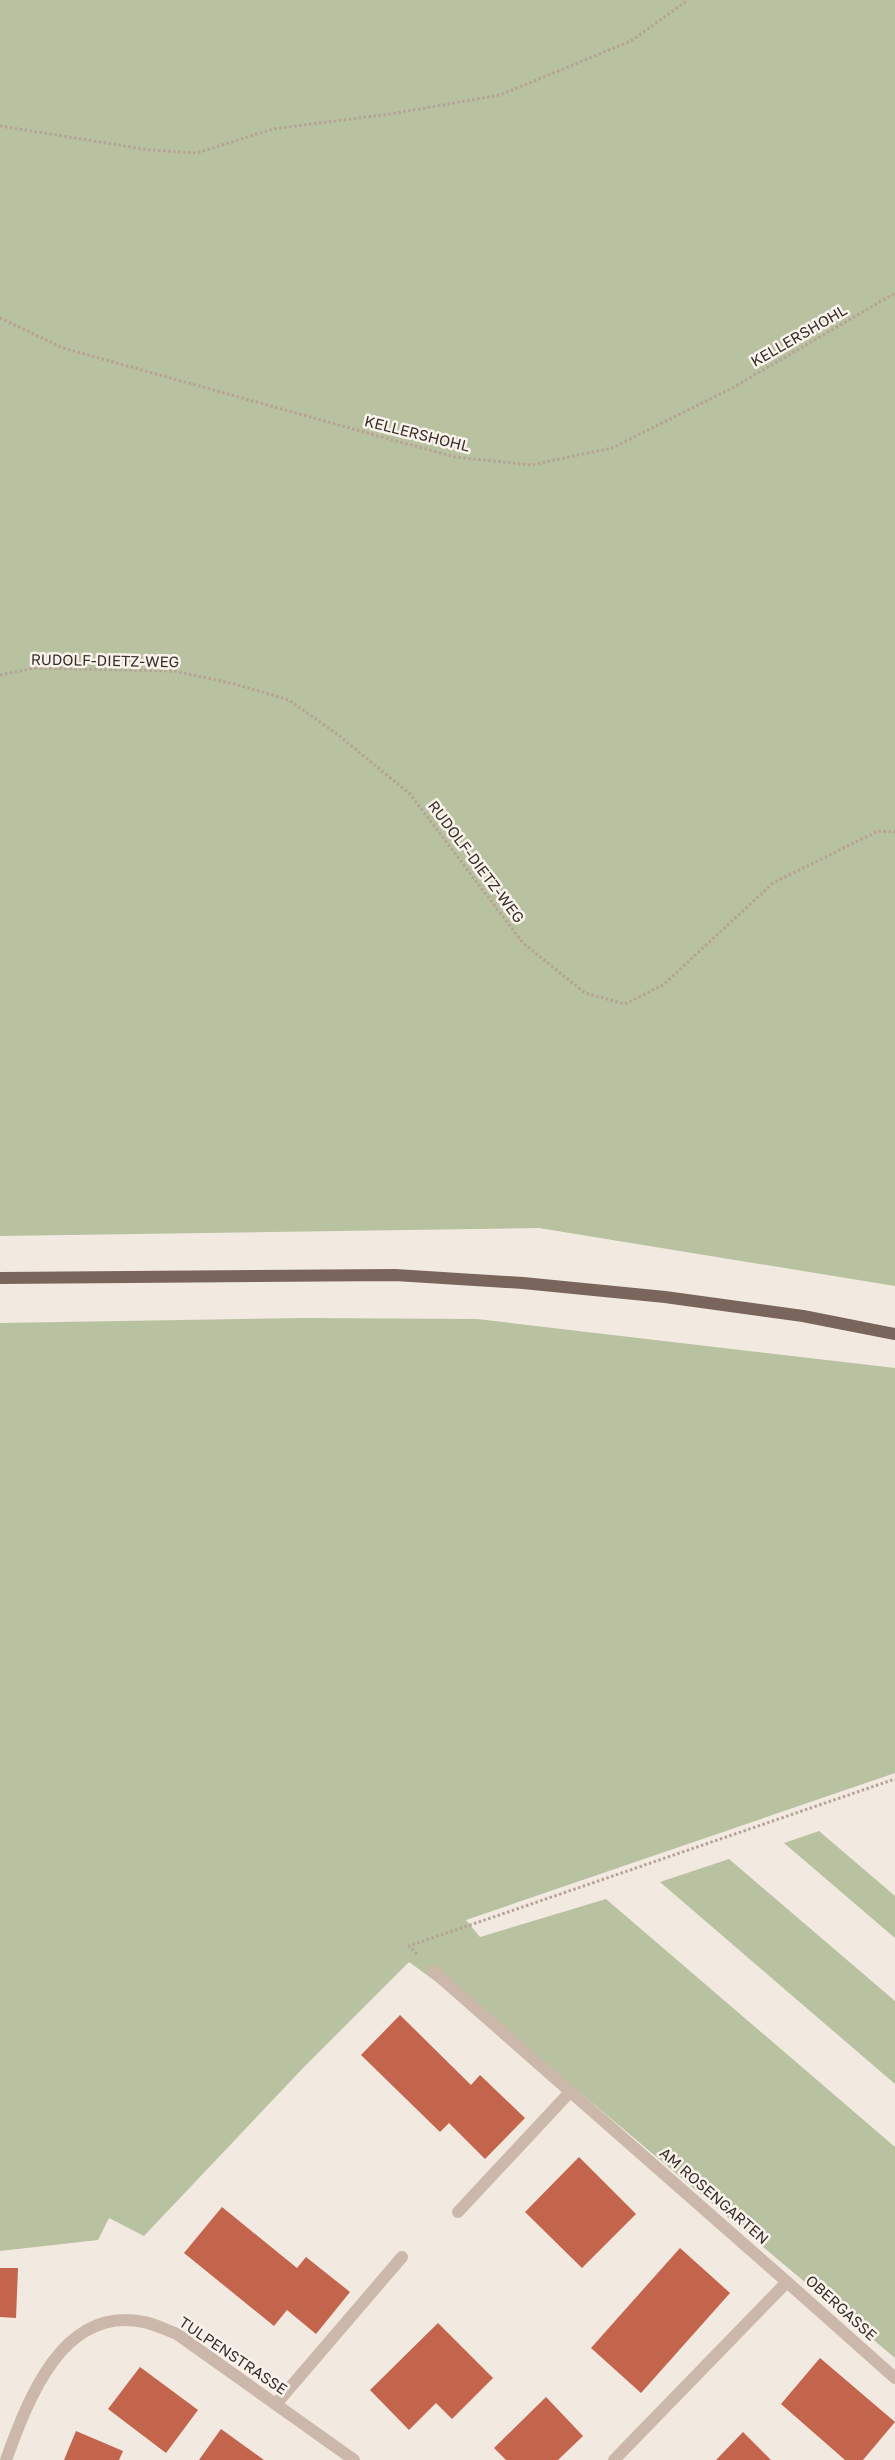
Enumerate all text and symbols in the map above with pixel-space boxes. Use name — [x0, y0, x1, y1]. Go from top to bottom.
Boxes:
street label: KELLERSHOHL — [747, 300, 850, 370]
street label: KELLERSHOHL — [363, 411, 472, 455]
street label: RUDOLF-DIETZ-WEG — [31, 650, 179, 670]
street label: RUDOLF-DIETZ-WEG — [425, 797, 529, 926]
street label: AM ROSENGARTEN — [657, 2143, 773, 2247]
street label: OBERGASSE — [803, 2271, 881, 2344]
street label: TULPENSTRASSE — [176, 2312, 291, 2398]

